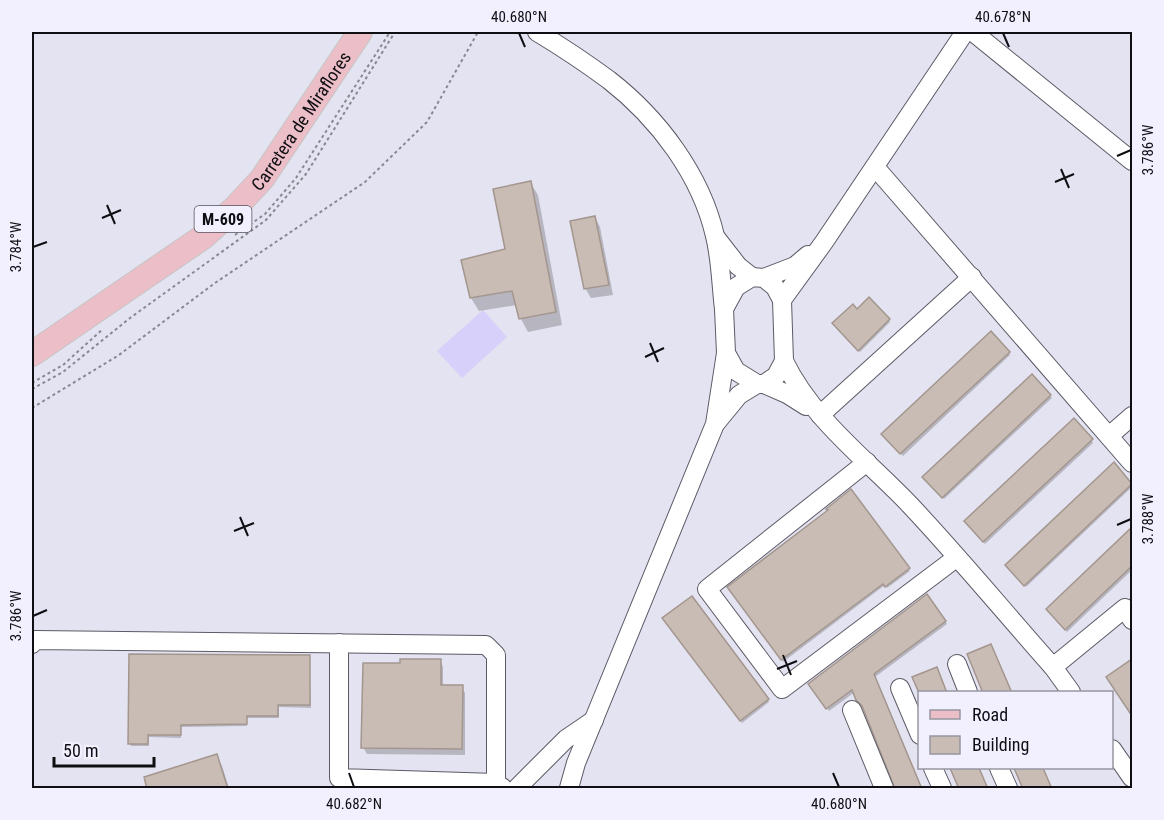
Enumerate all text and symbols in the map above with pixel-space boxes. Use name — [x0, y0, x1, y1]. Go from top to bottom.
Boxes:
text: 40.680°N — [491, 8, 547, 26]
text: 40.678°N — [975, 8, 1031, 26]
street label: Carretera de Miraflores — [247, 47, 355, 195]
text: 3.786°W — [1139, 124, 1157, 175]
road number: M-609 — [194, 206, 252, 232]
text: 3.784°W — [7, 221, 25, 272]
text: 3.788°W — [1139, 493, 1157, 544]
text: 3.786°W — [7, 590, 25, 641]
legend — [918, 691, 1113, 769]
text: Road — [972, 704, 1008, 725]
scale bar — [54, 730, 154, 768]
text: Building — [972, 734, 1029, 755]
text: 50 m — [63, 740, 98, 761]
text: 40.682°N — [326, 795, 382, 813]
text: 40.680°N — [811, 795, 867, 813]

